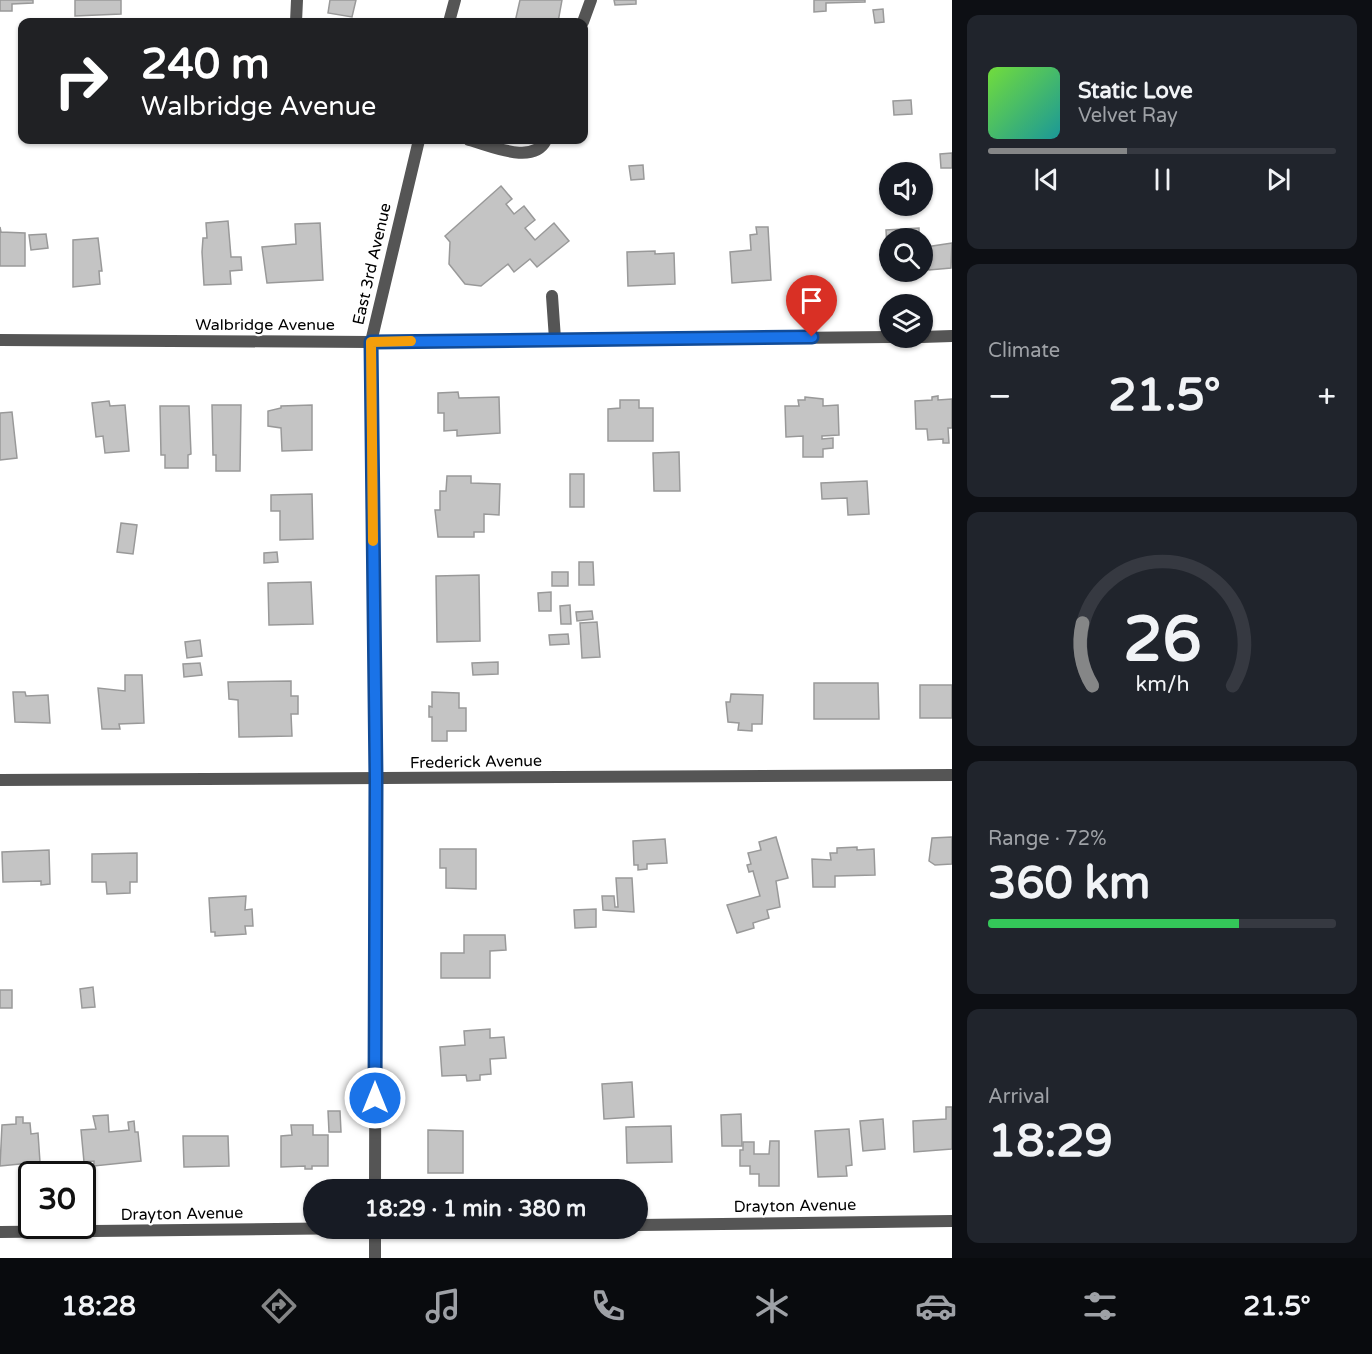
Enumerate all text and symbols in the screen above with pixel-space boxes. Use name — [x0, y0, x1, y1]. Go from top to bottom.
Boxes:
text: 240 m — [141, 39, 270, 90]
icon: right — [42, 42, 120, 120]
text: Static Love — [1078, 78, 1193, 104]
text: Walbridge Avenue — [141, 90, 376, 123]
text: Velvet Ray — [1078, 104, 1178, 128]
map controls — [879, 162, 933, 348]
button: sound — [879, 162, 933, 216]
icon: previous — [1030, 163, 1063, 196]
icon: pause — [1146, 163, 1179, 196]
icon: next — [1262, 163, 1295, 196]
street label: East 3rd Avenue — [348, 201, 396, 327]
button: search — [879, 228, 933, 282]
pin — [786, 275, 837, 337]
icon: arrive — [795, 284, 828, 317]
button: layers — [879, 294, 933, 348]
street label: Walbridge Avenue — [195, 315, 335, 335]
text: Climate — [988, 339, 1060, 363]
text: 21.5° — [1108, 369, 1221, 423]
text: − — [988, 377, 1012, 416]
text: + — [1317, 377, 1336, 416]
text: 26 — [1123, 603, 1201, 678]
text: km/h — [1135, 671, 1189, 697]
street label: Frederick Avenue — [410, 751, 542, 773]
text: Range · 72% — [988, 827, 1107, 851]
text: 360 km — [988, 857, 1150, 911]
position arrow — [343, 1066, 407, 1130]
text: Arrival — [988, 1085, 1050, 1109]
text: 18:29 — [988, 1115, 1113, 1169]
speed limit sign: 30 — [18, 1161, 96, 1239]
street label: Drayton Avenue — [733, 1195, 857, 1217]
text: 18:29 · 1 min · 380 m — [365, 1196, 586, 1222]
street label: Drayton Avenue — [120, 1203, 244, 1225]
icon: directions — [258, 1285, 300, 1327]
icon: music — [422, 1285, 464, 1327]
icon: phone — [587, 1285, 629, 1327]
icon: climate — [751, 1285, 793, 1327]
icon: car — [915, 1285, 957, 1327]
icon: filters — [1079, 1285, 1121, 1327]
text: 18:28 — [61, 1290, 136, 1323]
text: 21.5° — [1243, 1290, 1311, 1323]

